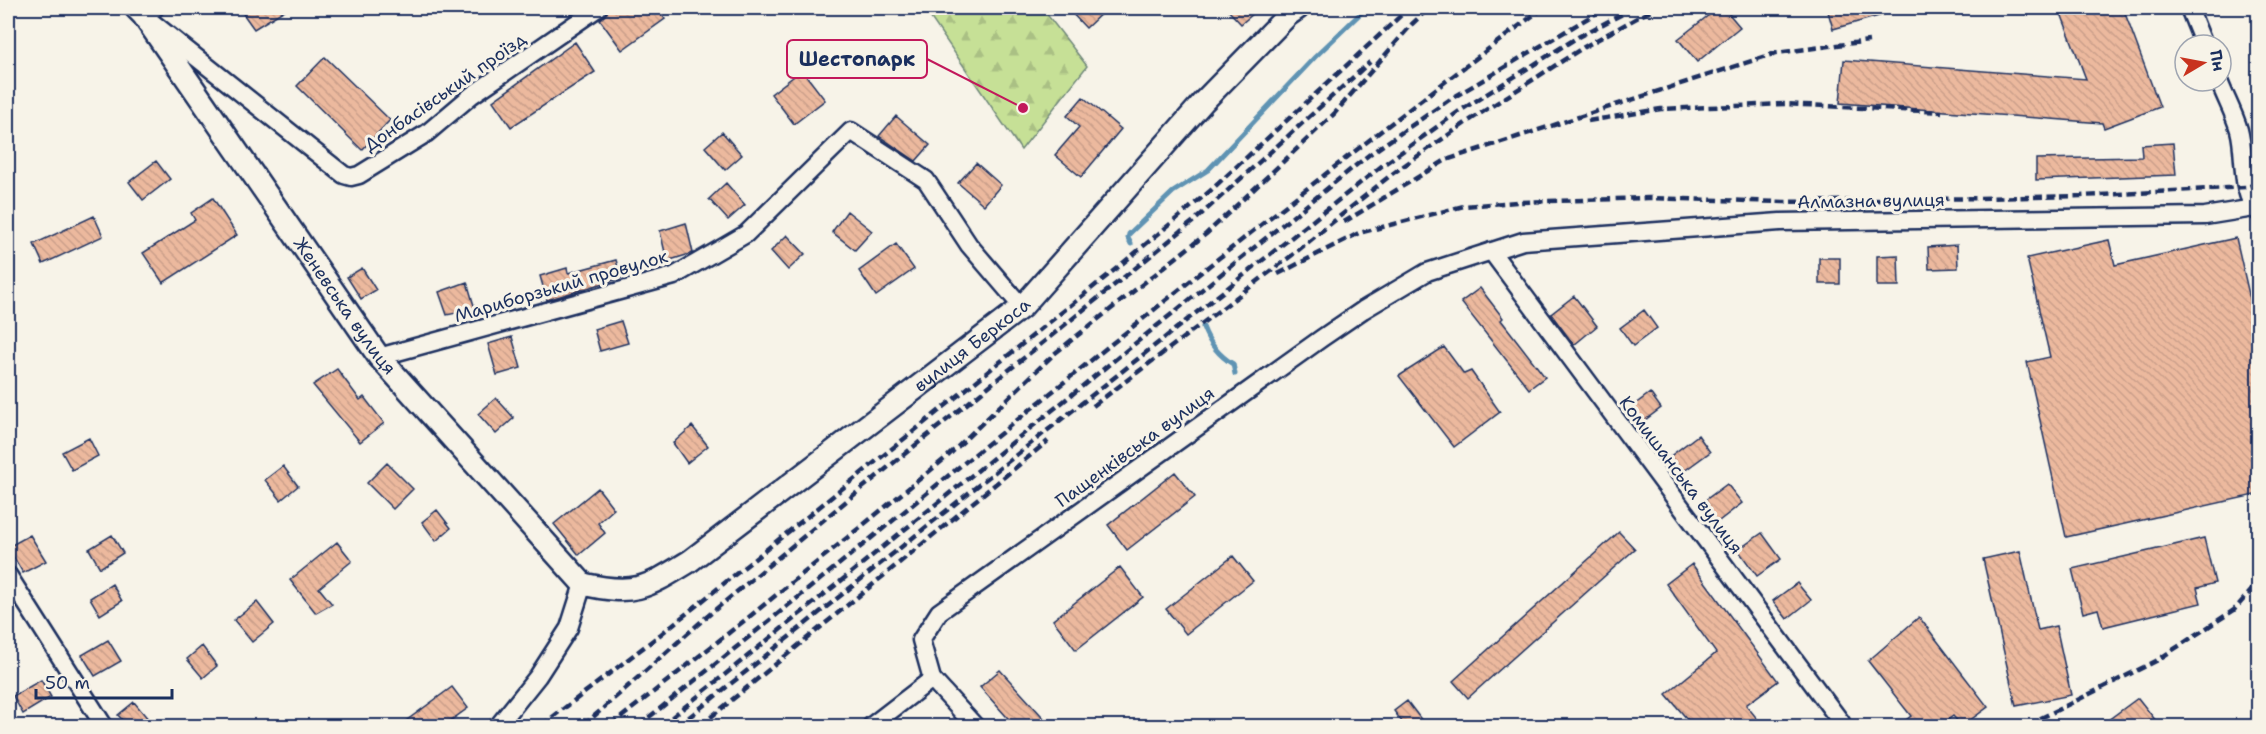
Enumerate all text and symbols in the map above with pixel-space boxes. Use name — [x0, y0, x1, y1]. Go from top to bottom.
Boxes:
street label: Донбасівський проїзд — [359, 27, 531, 157]
north arrow — [2173, 33, 2233, 93]
callout: Шестопарк — [787, 40, 927, 78]
text: Шестопарк — [799, 46, 916, 72]
text: Пн — [2205, 48, 2229, 73]
street label: Алмазна вулиця — [1797, 188, 1945, 214]
street label: Женевська вулиця — [288, 233, 401, 380]
street label: Мариборзький провулок — [451, 244, 671, 328]
street label: вулиця Беркоса — [909, 293, 1036, 397]
street label: Пащенківська вулиця — [1051, 381, 1219, 513]
street label: Комишанська вулиця — [1614, 391, 1748, 559]
scale bar — [36, 662, 172, 700]
text: 50 m — [45, 671, 90, 695]

